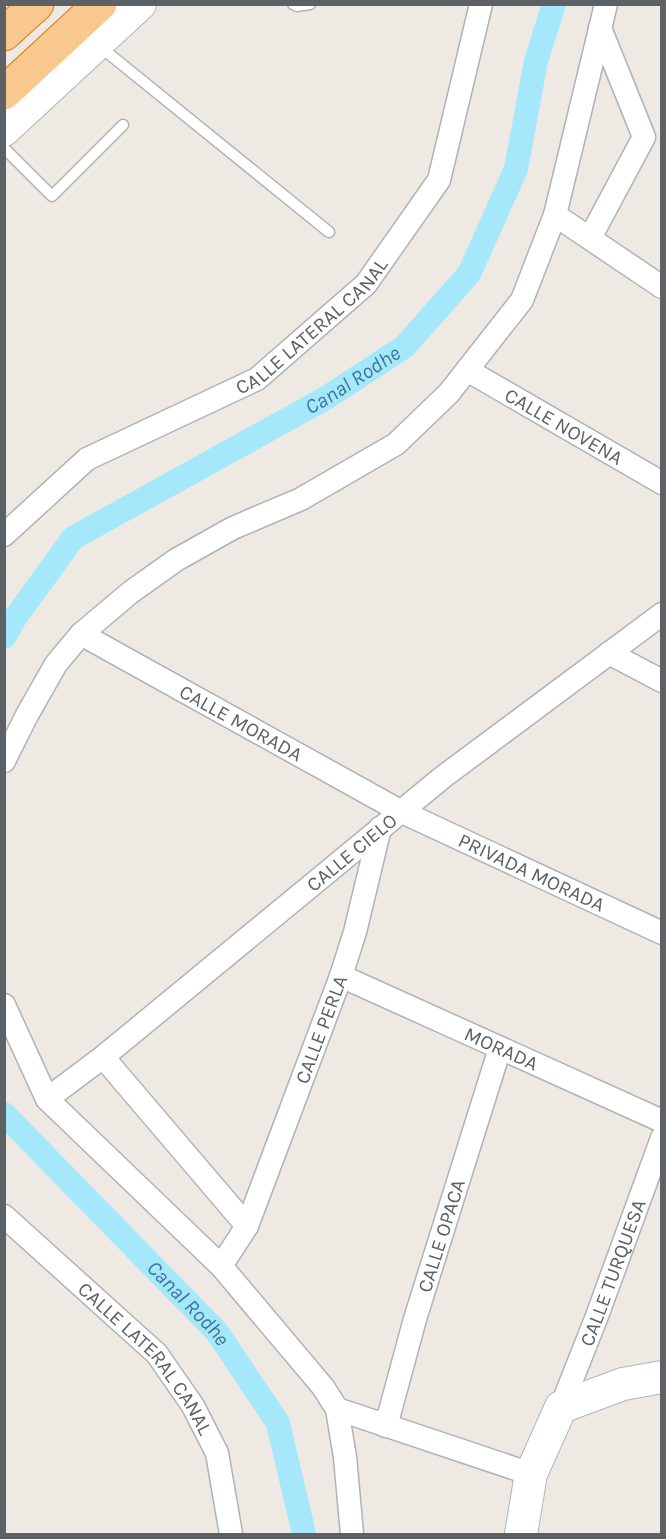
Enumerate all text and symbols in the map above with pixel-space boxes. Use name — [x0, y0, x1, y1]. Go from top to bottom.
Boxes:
street label: CALLE LATERAL CANAL — [232, 253, 392, 399]
water label: Canal Rodhe — [301, 341, 405, 419]
street label: CALLE NOVENA — [501, 383, 627, 469]
street label: CALLE MORADA — [176, 680, 306, 766]
street label: CALLE CIELO — [302, 808, 401, 896]
street label: PRIVADA MORADA — [455, 828, 608, 916]
street label: CALLE PERLA — [290, 972, 352, 1087]
street label: MORADA — [461, 1022, 542, 1075]
street label: CALLE OPACA — [413, 1177, 470, 1295]
street label: CALLE TURQUESA — [575, 1196, 650, 1349]
water label: Canal Rodhe — [142, 1256, 235, 1350]
street label: CALLE LATERAL CANAL — [74, 1277, 217, 1439]

